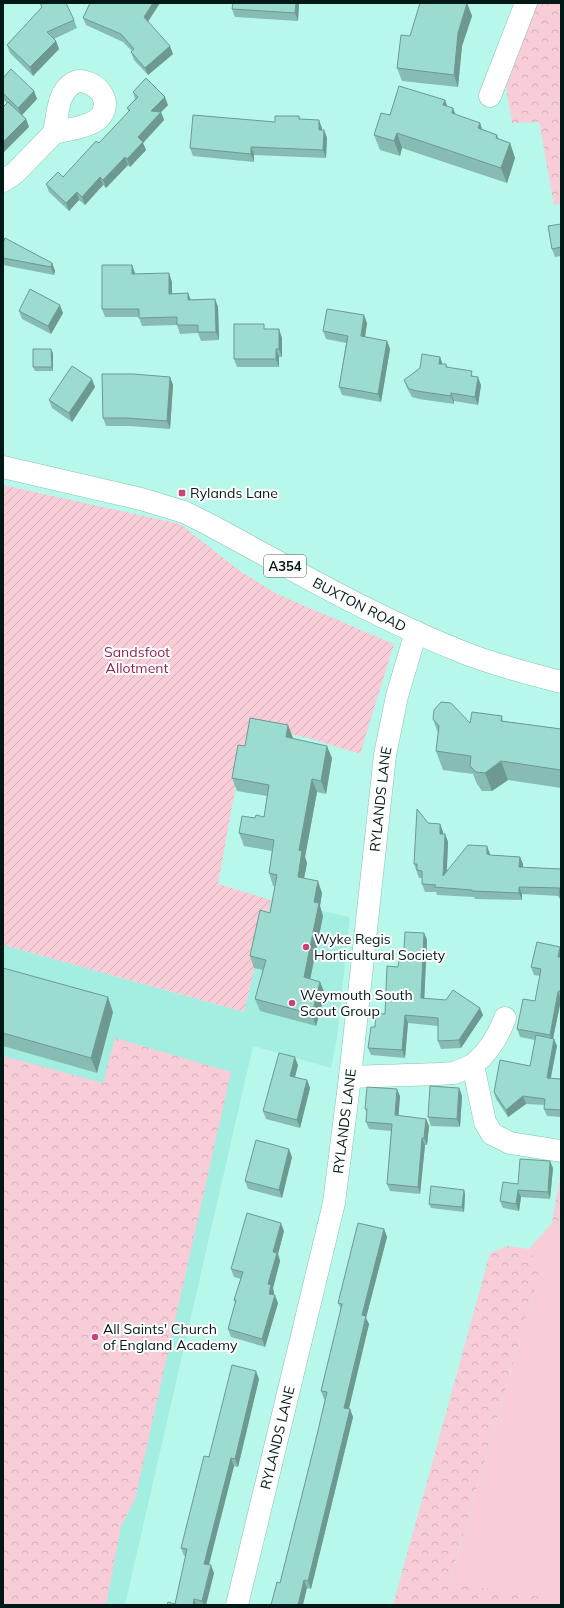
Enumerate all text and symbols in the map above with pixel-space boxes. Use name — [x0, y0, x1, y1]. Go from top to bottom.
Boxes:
place label: Rylands Lane — [190, 484, 278, 502]
marker: Rylands Lane — [177, 488, 187, 498]
road number: A354 — [264, 555, 306, 577]
street label: BUXTON ROAD — [310, 573, 409, 636]
park label: Sandsfoot Allotment — [104, 643, 170, 677]
street label: RYLANDS LANE — [366, 745, 395, 853]
place label: Wyke Regis Horticultural Society — [314, 930, 446, 964]
marker: Wyke Regis Horticultural Society — [301, 942, 311, 952]
place label: Weymouth South Scout Group — [300, 986, 413, 1020]
marker: Weymouth South Scout Group — [287, 998, 297, 1008]
street label: RYLANDS LANE — [329, 1068, 360, 1175]
place label: All Saints' Church of England Academy — [103, 1320, 238, 1354]
marker: All Saints' Church of England Academy — [90, 1332, 100, 1342]
street label: RYLANDS LANE — [256, 1384, 298, 1491]

